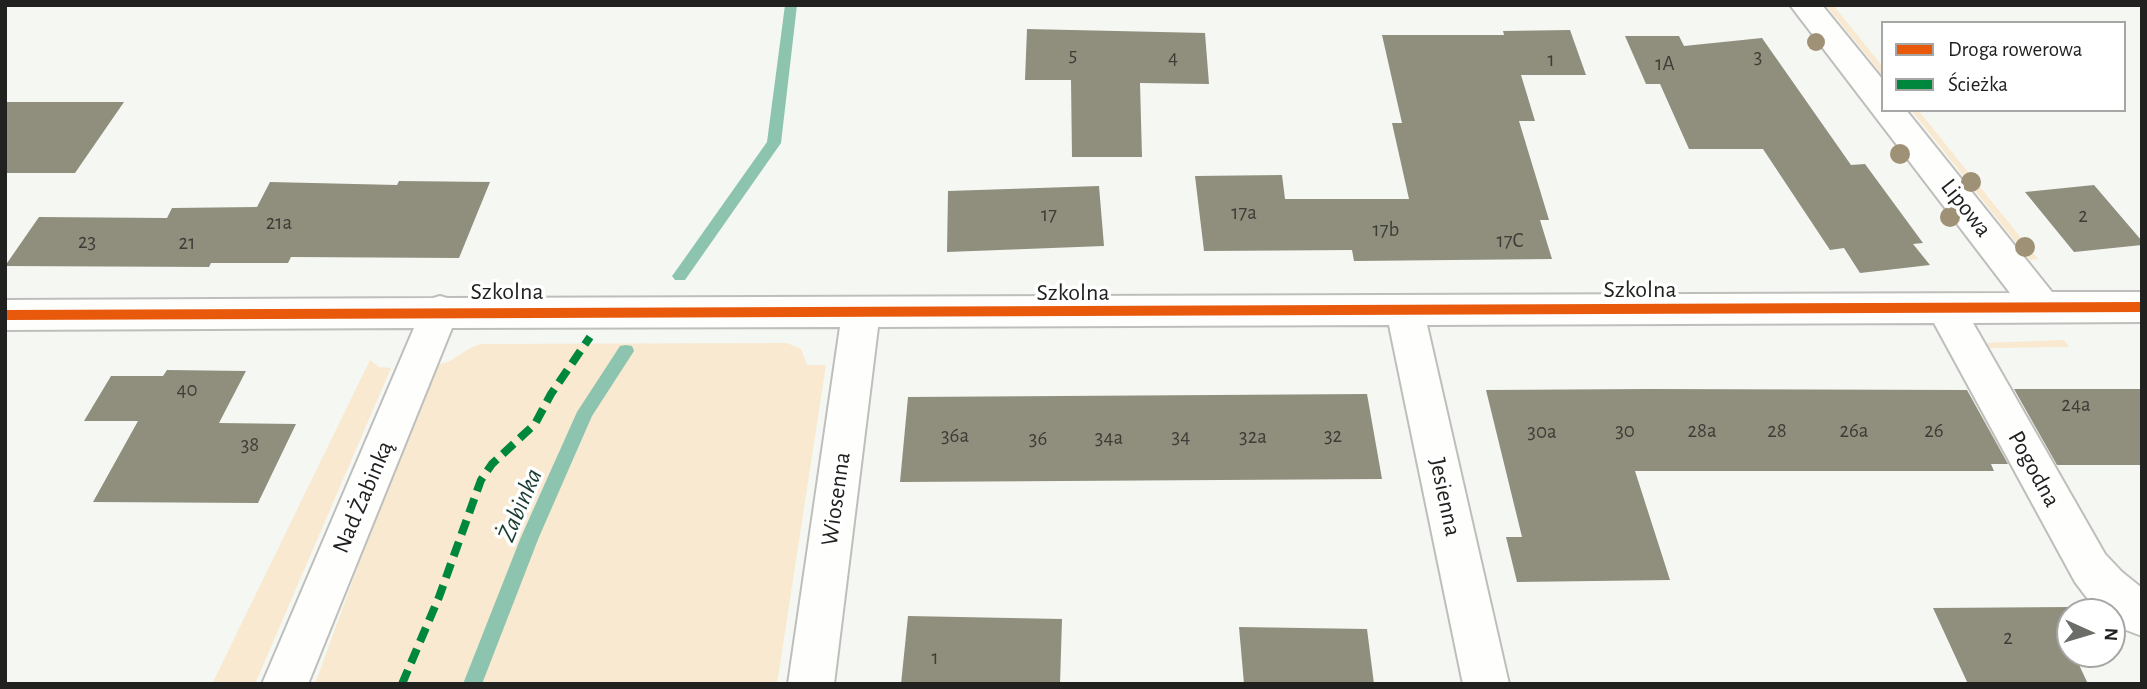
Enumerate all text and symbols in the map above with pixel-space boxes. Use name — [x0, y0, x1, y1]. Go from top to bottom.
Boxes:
legend — [1881, 21, 2126, 112]
text: Droga rowerowa — [1948, 39, 2082, 60]
house number: 5 — [1069, 42, 1077, 68]
house number: 3 — [1754, 44, 1762, 70]
house number: 4 — [1168, 45, 1178, 71]
house number: 1 — [1547, 47, 1555, 73]
house number: 1A — [1655, 51, 1675, 77]
text: Ścieżka — [1948, 74, 2008, 95]
street label: Lipowa — [1934, 173, 1998, 243]
house number: 17a — [1231, 200, 1257, 226]
house number: 17 — [1041, 202, 1057, 228]
house number: 2 — [2078, 203, 2088, 229]
house number: 21a — [266, 210, 292, 236]
house number: 17b — [1373, 217, 1399, 243]
house number: 17C — [1497, 228, 1523, 254]
house number: 23 — [78, 229, 96, 255]
house number: 21 — [179, 230, 195, 256]
street label: Szkolna — [1604, 276, 1676, 304]
street label: Szkolna — [471, 278, 543, 306]
street label: Szkolna — [1037, 279, 1109, 307]
house number: 40 — [176, 377, 198, 403]
house number: 24a — [2061, 392, 2091, 418]
house number: 30 — [1615, 418, 1635, 444]
house number: 28a — [1687, 418, 1717, 444]
house number: 28 — [1767, 418, 1787, 444]
house number: 26a — [1839, 418, 1869, 444]
house number: 26 — [1924, 418, 1944, 444]
house number: 30a — [1527, 419, 1557, 445]
house number: 36a — [941, 423, 969, 449]
house number: 32 — [1324, 423, 1342, 449]
house number: 34 — [1172, 424, 1190, 450]
house number: 32a — [1239, 424, 1267, 450]
house number: 34a — [1095, 425, 1123, 451]
house number: 36 — [1029, 426, 1047, 452]
street label: Pogodna — [2001, 426, 2067, 512]
house number: 38 — [241, 432, 259, 458]
street label: Nad Żabinką — [326, 437, 400, 557]
street label: Wiosenna — [815, 450, 857, 548]
street label: Jesienna — [1423, 455, 1467, 539]
water label: Żabinka — [491, 464, 549, 546]
north arrow — [2056, 598, 2126, 668]
house number: 2 — [2003, 625, 2013, 651]
text: N — [2101, 627, 2120, 642]
house number: 1 — [931, 645, 939, 671]

